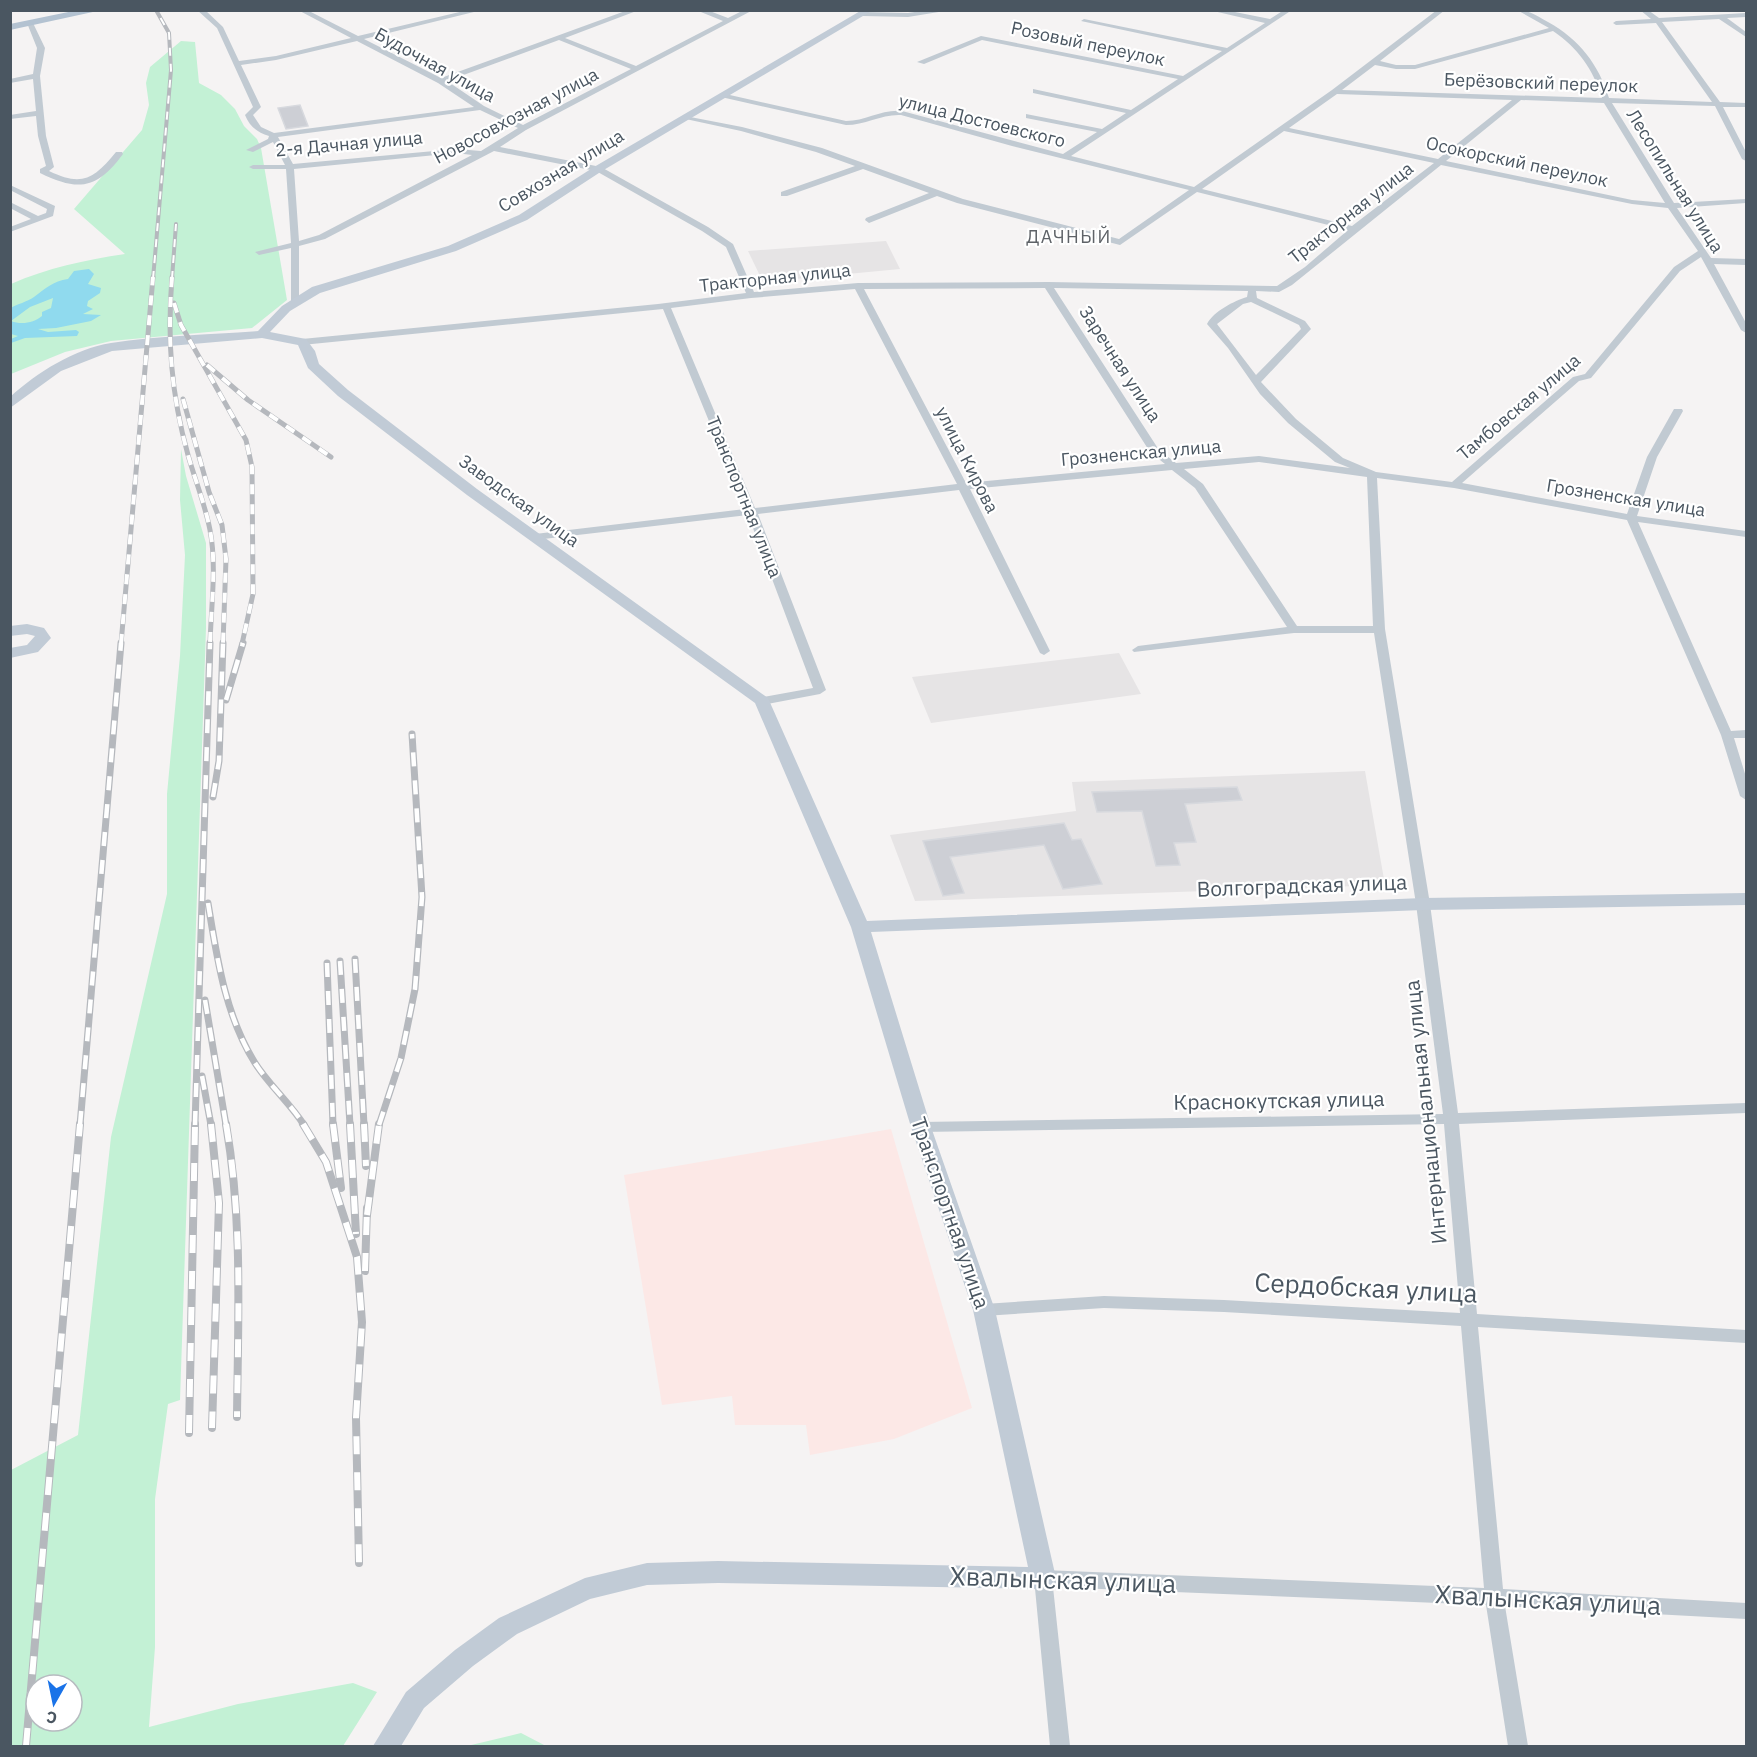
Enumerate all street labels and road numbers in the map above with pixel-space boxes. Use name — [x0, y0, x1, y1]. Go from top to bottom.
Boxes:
street label: Розовый переулок — [1009, 16, 1167, 71]
street label: Будочная улица — [371, 22, 500, 107]
street label: Новосовхозная улица — [429, 62, 602, 169]
street label: Берёзовский переулок — [1443, 68, 1639, 97]
street label: улица Достоевского — [896, 89, 1068, 152]
street label: Лесопильная улица — [1622, 104, 1729, 257]
street label: Совхозная улица — [494, 124, 628, 217]
street label: 2-я Дачная улица — [274, 126, 424, 161]
street label: Осокорский переулок — [1424, 131, 1610, 192]
street label: Тракторная улица — [1284, 156, 1418, 269]
street label: Тракторная улица — [698, 258, 852, 297]
street label: Заречная улица — [1074, 301, 1167, 427]
street label: Тамбовская улица — [1452, 348, 1585, 465]
street label: улица Кирова — [931, 403, 1004, 517]
street label: Транспортная улица — [702, 413, 788, 581]
street label: Грозненская улица — [1060, 434, 1222, 471]
street label: Заводская улица — [455, 449, 584, 552]
street label: Грозненская улица — [1545, 474, 1708, 521]
street label: Волгоградская улица — [1196, 867, 1408, 903]
street label: Интернациональная улица — [1397, 979, 1453, 1245]
street label: Краснокутская улица — [1173, 1084, 1385, 1116]
street label: Транспортная улица — [905, 1113, 997, 1312]
street label: Сердобская улица — [1254, 1264, 1479, 1310]
street label: Хвалынская улица — [949, 1558, 1177, 1600]
street label: Хвалынская улица — [1434, 1576, 1662, 1622]

